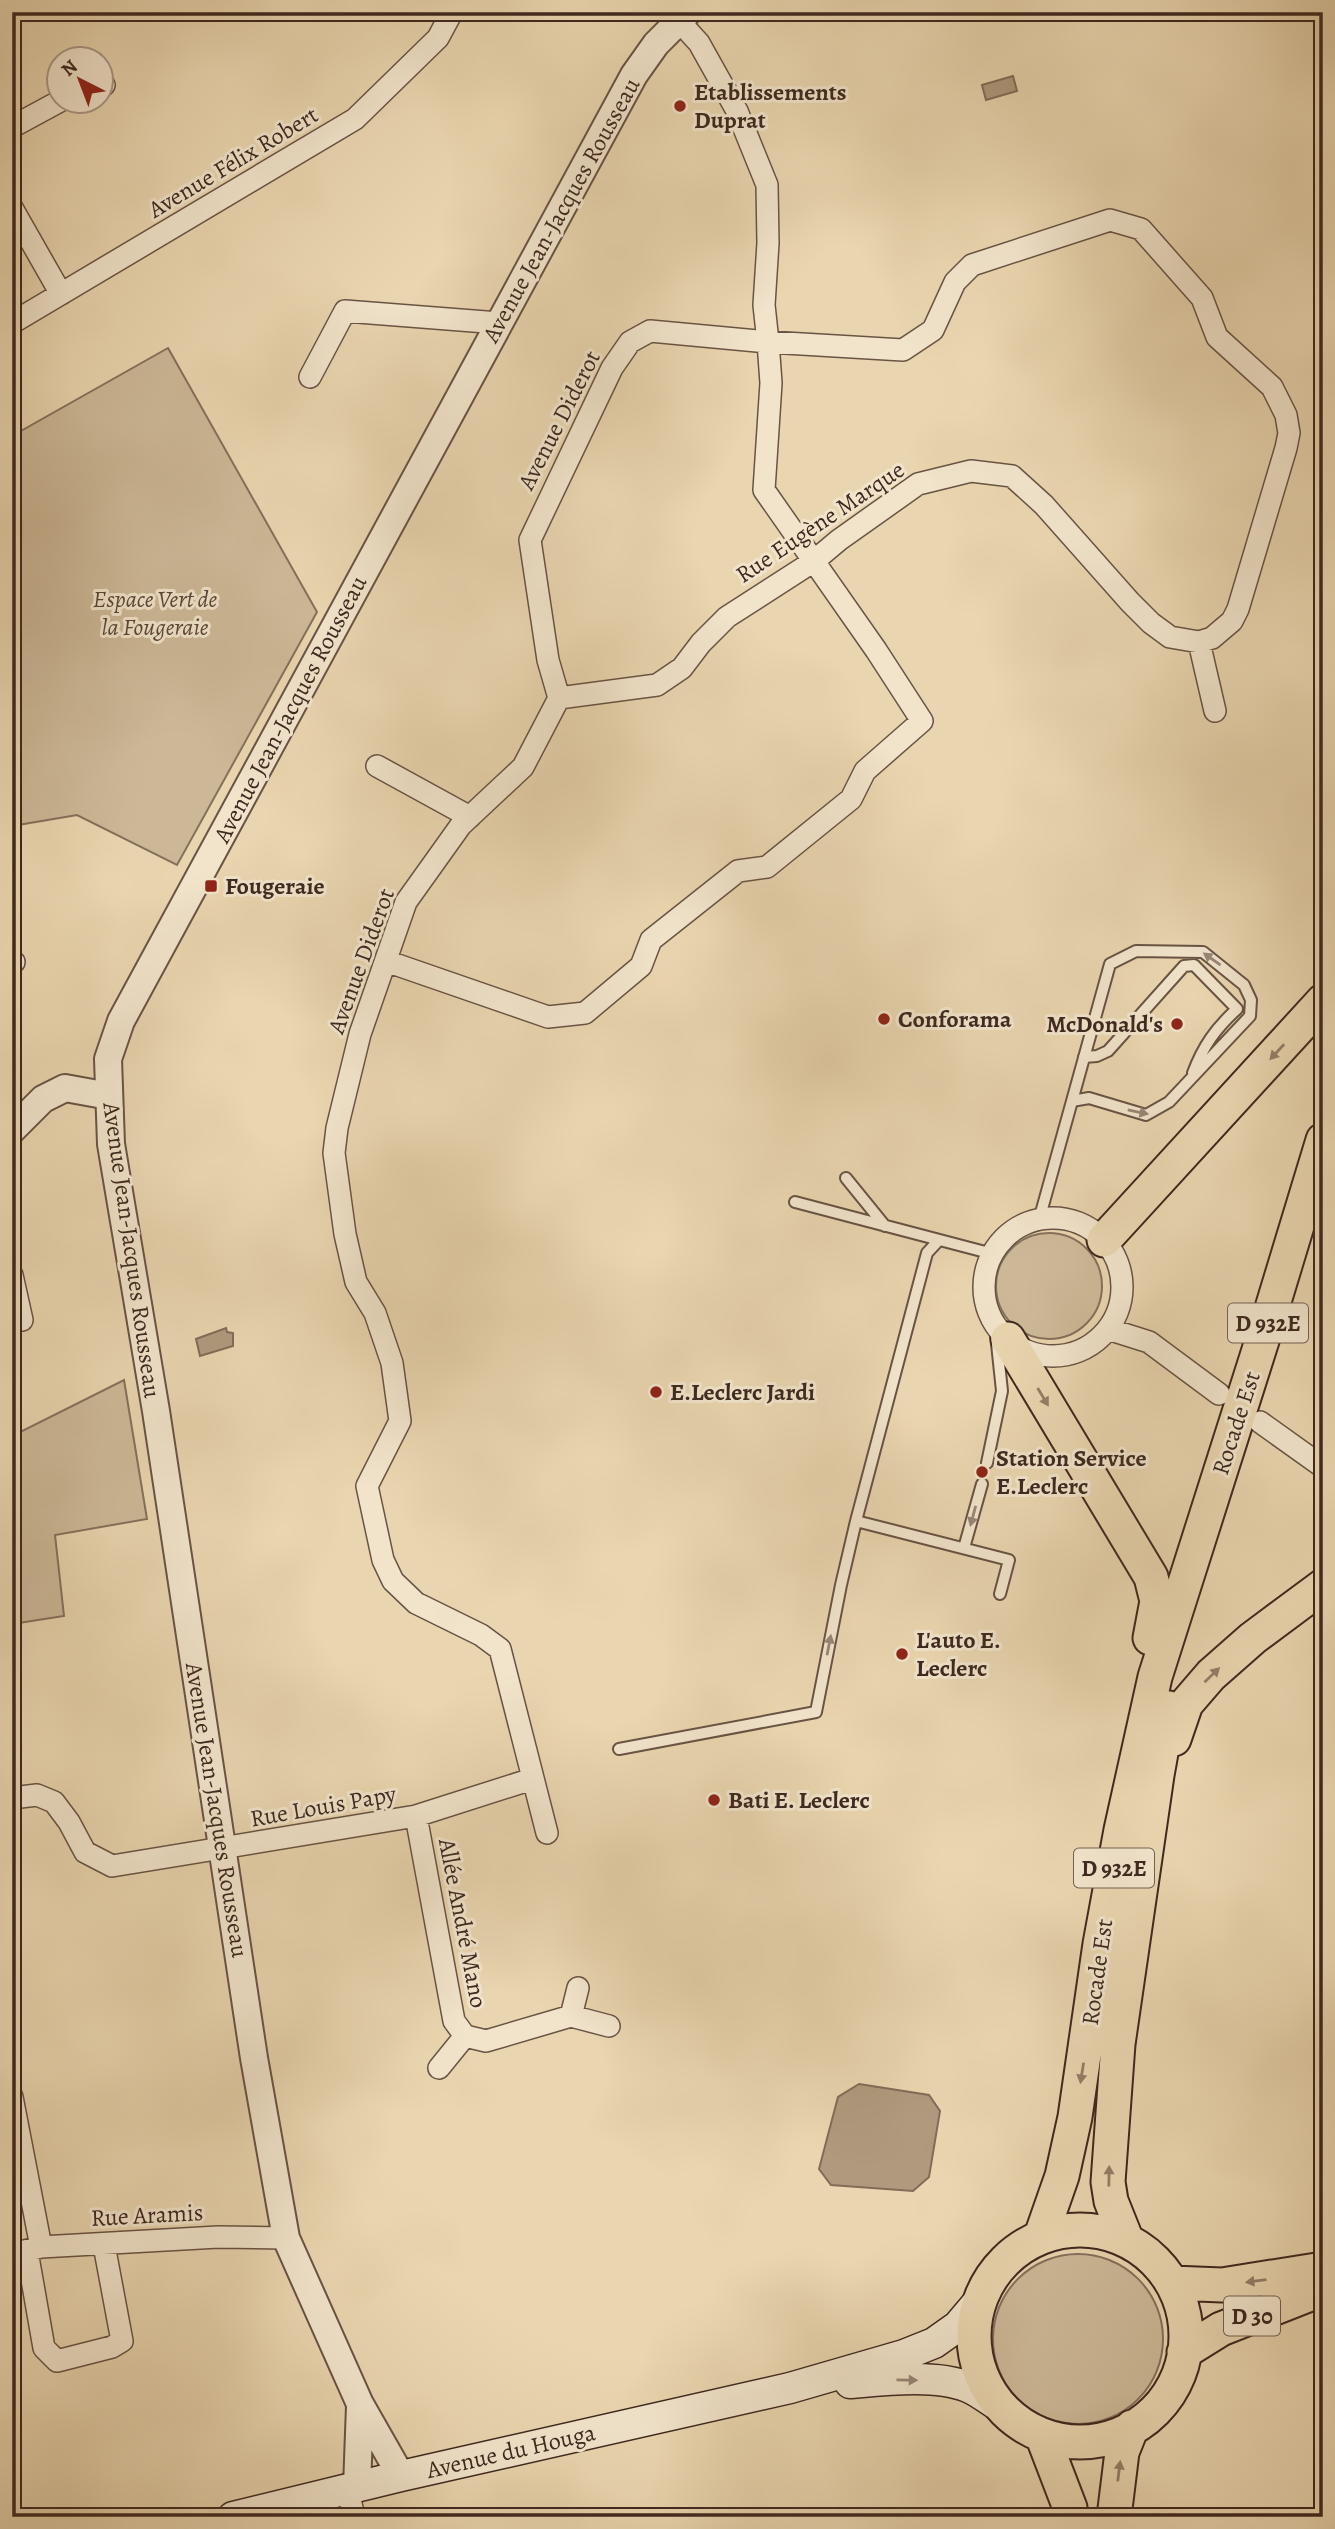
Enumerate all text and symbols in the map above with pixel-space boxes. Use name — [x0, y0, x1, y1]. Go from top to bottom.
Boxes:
north arrow — [46, 46, 116, 116]
text: N — [55, 54, 83, 82]
street label: Avenue Jean-Jacques Rousseau — [474, 72, 647, 349]
place label: Etablissements Duprat — [694, 76, 847, 136]
marker: Etablissements Duprat — [672, 98, 688, 114]
street label: Avenue Félix Robert — [141, 99, 324, 226]
street label: Avenue Diderot — [510, 345, 608, 496]
street label: Rue Eugène Marque — [729, 454, 911, 590]
street label: Avenue Jean-Jacques Rousseau — [205, 570, 374, 849]
park label: Espace Vert de la Fougeraie — [93, 583, 218, 643]
place label: Fougeraie — [225, 870, 325, 902]
marker: Fougeraie — [203, 878, 219, 894]
street label: Avenue Diderot — [320, 884, 402, 1039]
one-way arrow — [1203, 952, 1221, 966]
place label: Conforama — [898, 1003, 1012, 1035]
place label: McDonald's — [1046, 1008, 1163, 1040]
marker: Conforama — [876, 1011, 892, 1027]
marker: McDonald's — [1169, 1016, 1185, 1032]
one-way arrow — [1269, 1043, 1285, 1061]
street label: Avenue Jean-Jacques Rousseau — [95, 1099, 169, 1400]
one-way arrow — [1127, 1106, 1149, 1117]
road number: D 932E — [1228, 1304, 1308, 1342]
street label: Rocade Est — [1204, 1367, 1268, 1479]
place label: E.Leclerc Jardi — [670, 1376, 815, 1408]
marker: E.Leclerc Jardi — [648, 1384, 664, 1400]
one-way arrow — [1037, 1388, 1050, 1407]
place label: Station Service E.Leclerc — [996, 1442, 1147, 1502]
marker: Station Service E.Leclerc — [974, 1464, 990, 1480]
one-way arrow — [967, 1505, 978, 1527]
place label: L'auto E. Leclerc — [916, 1624, 1001, 1684]
one-way arrow — [824, 1634, 835, 1656]
marker: L'auto E. Leclerc — [894, 1646, 910, 1662]
street label: Avenue Jean-Jacques Rousseau — [178, 1659, 256, 1960]
one-way arrow — [1203, 1667, 1220, 1683]
street label: Rue Louis Papy — [248, 1777, 399, 1835]
place label: Bati E. Leclerc — [728, 1784, 870, 1816]
marker: Bati E. Leclerc — [706, 1792, 722, 1808]
street label: Allée André Mano — [431, 1835, 495, 2010]
road number: D 932E — [1074, 1848, 1154, 1887]
street label: Rocade Est — [1074, 1917, 1120, 2027]
one-way arrow — [1076, 2062, 1087, 2084]
one-way arrow — [1103, 2164, 1115, 2186]
street label: Rue Aramis — [90, 2196, 204, 2234]
one-way arrow — [1244, 2275, 1266, 2286]
road number: D 30 — [1224, 2296, 1280, 2336]
one-way arrow — [896, 2375, 918, 2386]
street label: Avenue du Houga — [422, 2416, 599, 2486]
one-way arrow — [1114, 2460, 1125, 2482]

